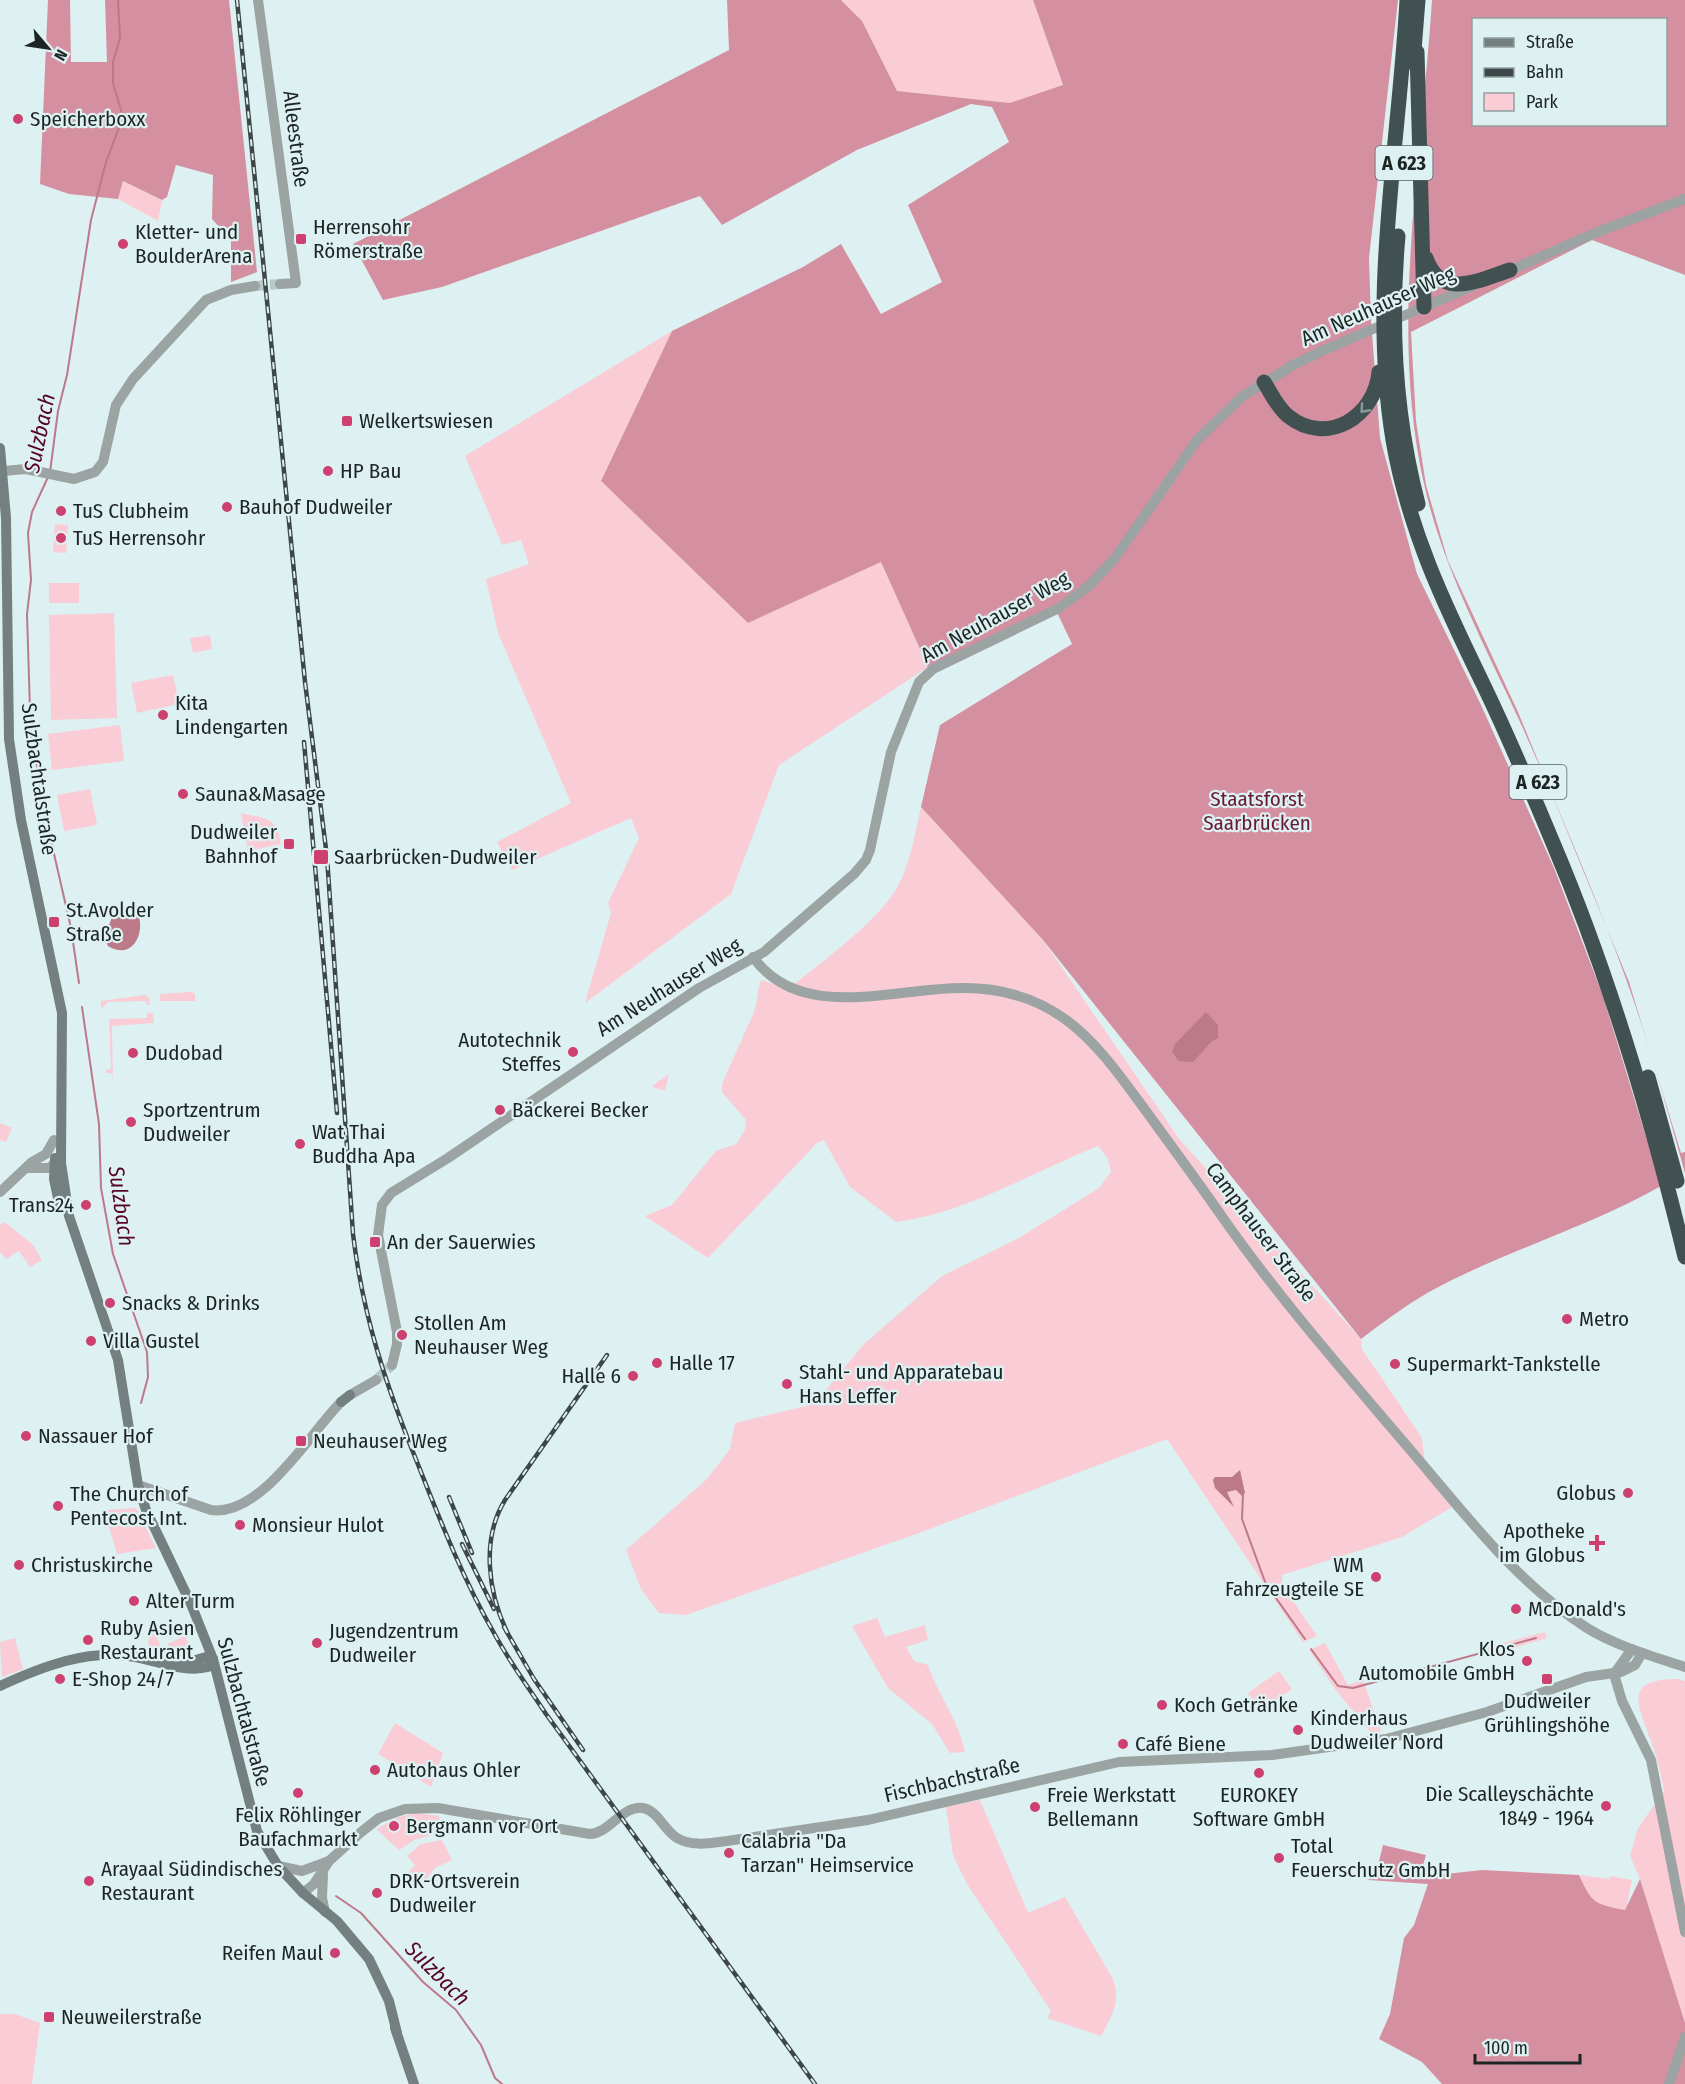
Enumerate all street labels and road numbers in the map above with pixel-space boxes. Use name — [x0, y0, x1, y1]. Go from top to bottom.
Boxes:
street label: Alleestraße — [277, 89, 315, 189]
road number: A 623 — [1376, 146, 1432, 180]
street label: Am Neuhauser Weg — [1297, 260, 1459, 352]
street label: Am Neuhauser Weg — [916, 565, 1074, 669]
street label: Sulzbachtalstraße — [15, 701, 63, 857]
road number: A 623 — [1510, 765, 1566, 799]
street label: Am Neuhauser Weg — [592, 932, 746, 1042]
street label: Camphauser Straße — [1200, 1157, 1322, 1307]
street label: Sulzbachtalstraße — [212, 1634, 276, 1790]
street label: Fischbachstraße — [882, 1752, 1022, 1808]

